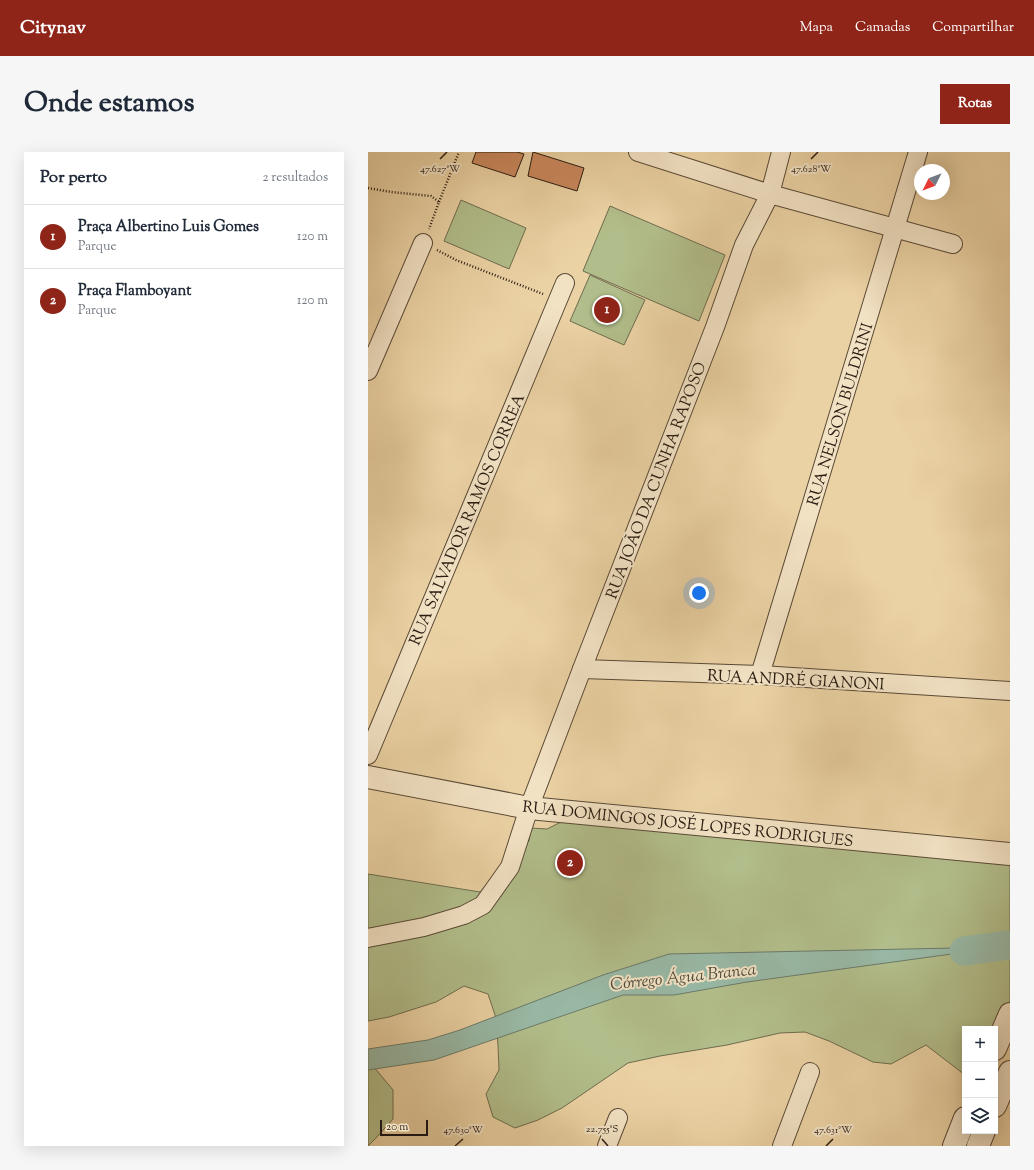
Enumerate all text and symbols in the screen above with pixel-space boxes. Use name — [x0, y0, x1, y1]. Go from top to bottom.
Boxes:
text: Citynav — [20, 15, 86, 42]
text: Mapa — [800, 18, 833, 38]
text: Camadas — [855, 18, 910, 38]
text: Compartilhar — [932, 18, 1014, 38]
text: Onde estamos — [24, 84, 194, 124]
button: Rotas — [940, 84, 1010, 124]
text: 47.627°W — [420, 162, 460, 177]
text: 47.628°W — [791, 162, 831, 177]
north arrow — [914, 164, 950, 200]
text: Por perto — [40, 166, 107, 190]
text: 2 resultados — [262, 169, 328, 187]
text: Praça Albertino Luis Gomes — [78, 217, 259, 238]
text: 1 — [51, 228, 55, 246]
text: 120 m — [297, 228, 328, 246]
text: Parque — [78, 238, 117, 256]
text: Praça Flamboyant — [78, 281, 191, 302]
text: 2 — [50, 292, 56, 310]
text: 120 m — [297, 292, 328, 310]
pin: 1 — [594, 295, 620, 325]
text: Parque — [78, 302, 117, 320]
street label: RUA NELSON BULDRINI — [803, 320, 880, 509]
street label: RUA JOÃO DA CUNHA RAPOSO — [601, 359, 713, 603]
street label: RUA SALVADOR RAMOS CORREA — [405, 391, 532, 649]
your location — [689, 583, 709, 603]
street label: RUA ANDRÉ GIANONI — [707, 665, 885, 698]
street label: RUA DOMINGOS JOSÉ LOPES RODRIGUES — [521, 797, 854, 854]
pin: 2 — [557, 848, 583, 878]
water label: Córrego Água Branca — [609, 957, 758, 998]
map controls — [962, 1026, 998, 1134]
button: + — [962, 1026, 998, 1062]
button: − — [962, 1062, 998, 1098]
button: layers — [962, 1098, 998, 1134]
scale bar — [380, 1118, 428, 1137]
text: 20 m — [386, 1119, 408, 1135]
text: 22.755°S — [586, 1122, 618, 1137]
text: 47.630°W — [443, 1123, 483, 1138]
text: 47.631°W — [814, 1123, 852, 1138]

